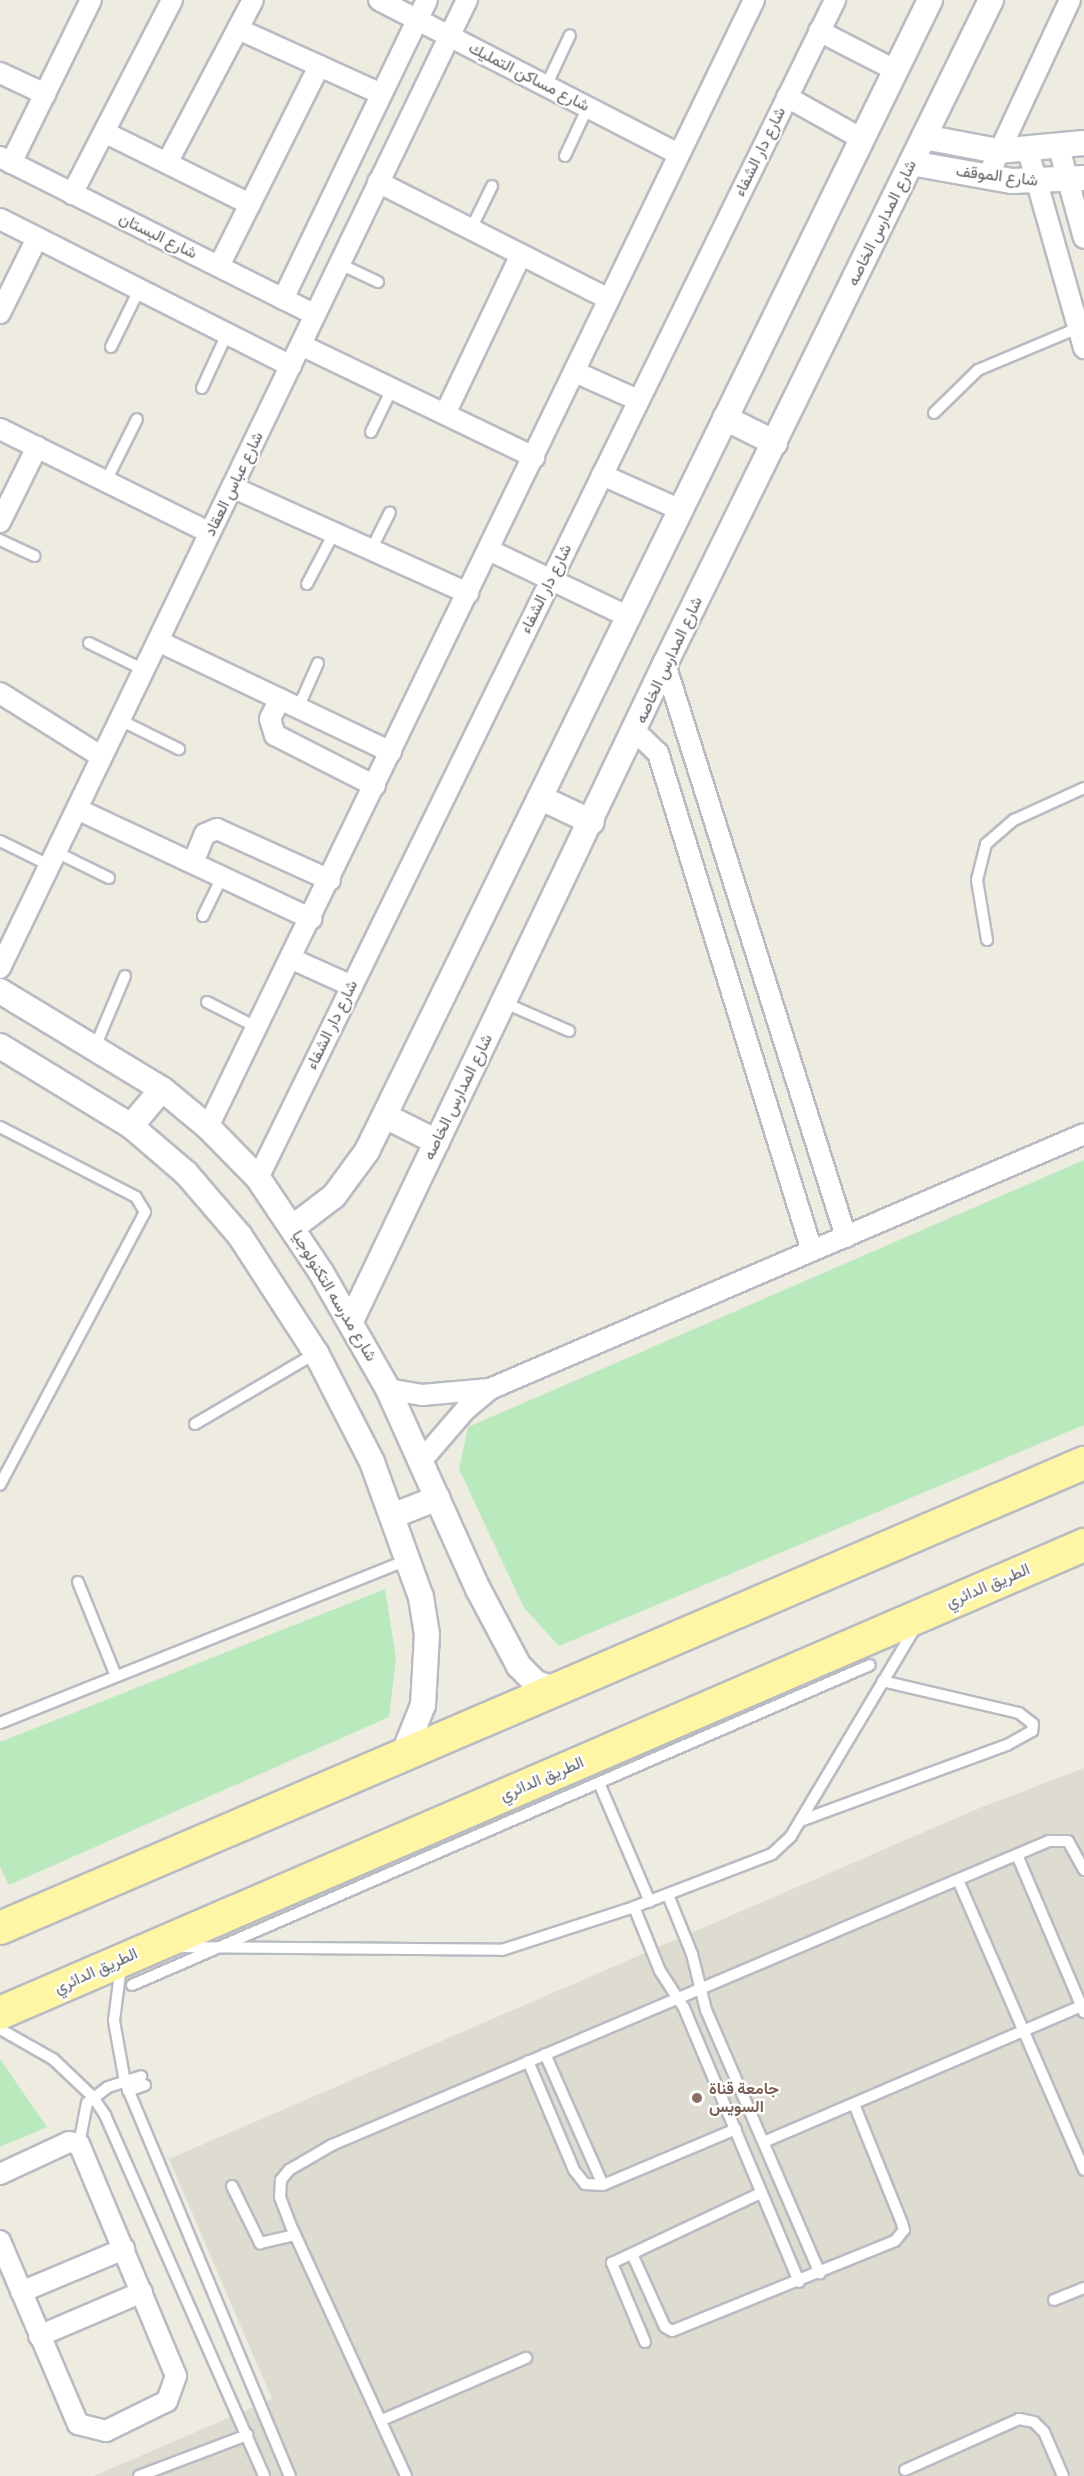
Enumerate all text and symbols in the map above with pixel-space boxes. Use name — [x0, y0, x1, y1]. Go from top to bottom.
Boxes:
street label: شارع مساكن التمليك — [465, 38, 593, 116]
street label: شارع دار الشفاء — [730, 104, 790, 200]
street label: شارع المدارس الخاصه — [843, 157, 921, 289]
street label: شارع الموقف — [955, 161, 1039, 191]
street label: شارع البستان — [116, 209, 200, 263]
street label: شارع عباس العقاد — [200, 429, 268, 539]
street label: شارع دار الشفاء — [516, 541, 576, 637]
street label: شارع المدارس الخاصه — [631, 594, 707, 726]
street label: شارع دار الشفاء — [302, 977, 362, 1073]
street label: شارع المدارس الخاصه — [419, 1031, 497, 1163]
street label: شارع مدرسه التكنولوجيا — [287, 1227, 381, 1365]
street label: الطريق الدائري — [943, 1560, 1033, 1612]
street label: الطريق الدائري — [497, 1753, 587, 1805]
street label: الطريق الدائري — [51, 1944, 141, 1998]
place label: جامعة قناة السويس — [709, 2079, 779, 2117]
marker: جامعة قناة السويس — [690, 2091, 704, 2105]

